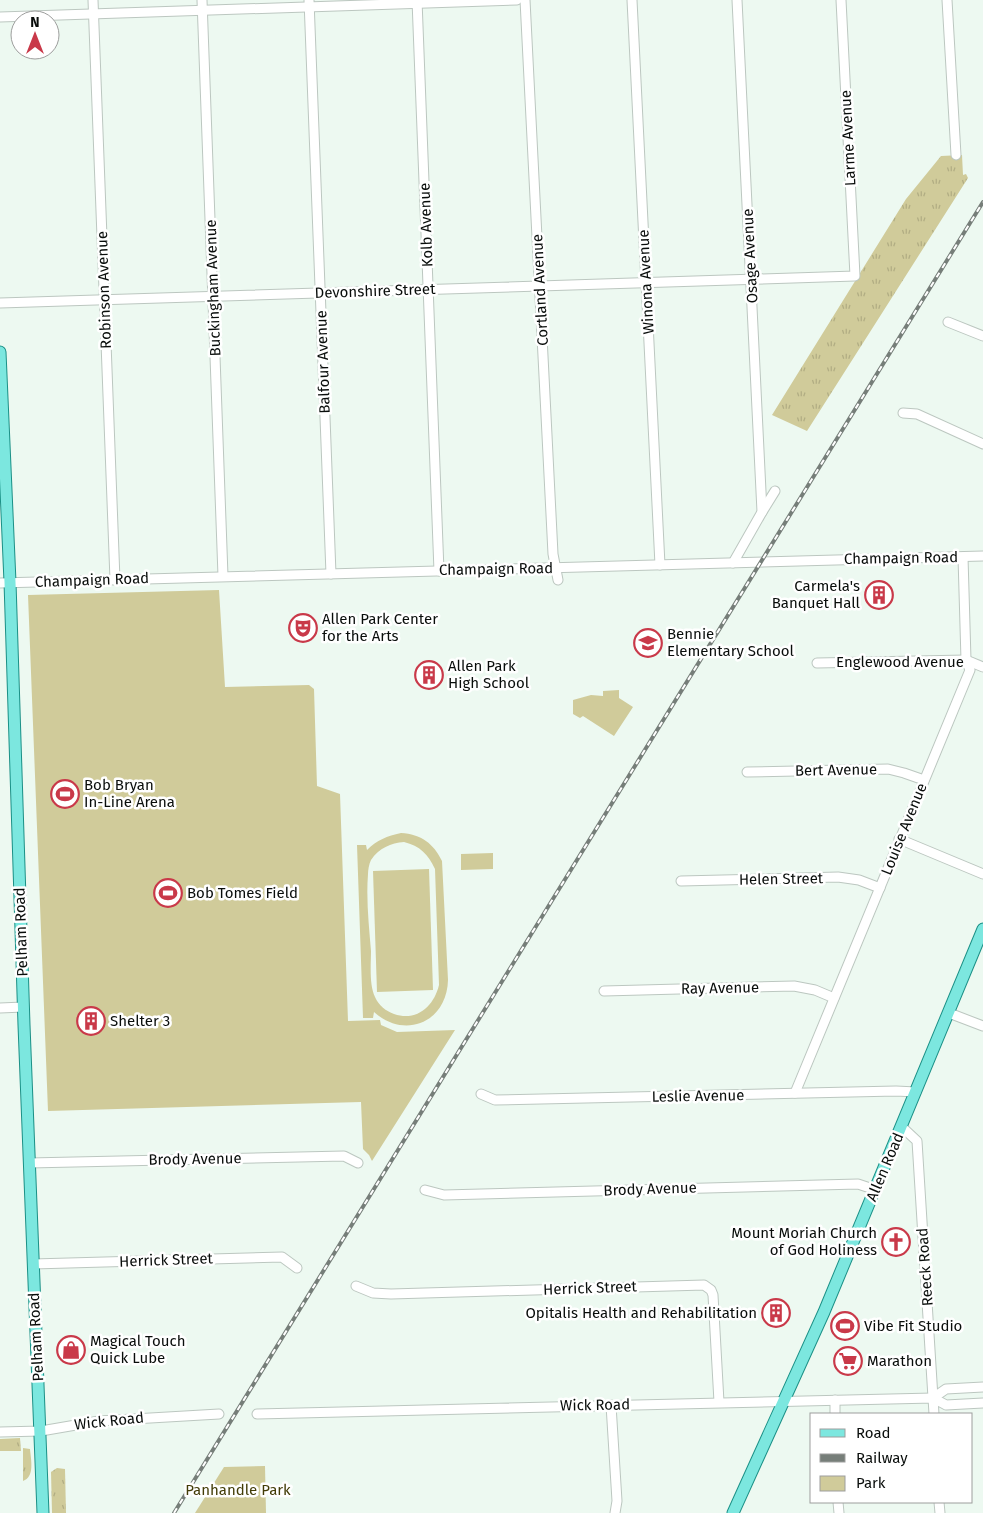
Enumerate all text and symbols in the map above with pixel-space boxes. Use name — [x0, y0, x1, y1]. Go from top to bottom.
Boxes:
north arrow — [10, 10, 60, 60]
text: N — [30, 14, 40, 31]
street label: Larme Avenue — [836, 90, 860, 186]
street label: Kolb Avenue — [416, 182, 436, 268]
street label: Osage Avenue — [739, 208, 761, 304]
street label: Buckingham Avenue — [202, 219, 224, 357]
street label: Winona Avenue — [634, 229, 658, 335]
street label: Robinson Avenue — [93, 231, 115, 349]
street label: Cortland Avenue — [528, 234, 552, 346]
street label: Devonshire Street — [314, 280, 436, 302]
street label: Balfour Avenue — [312, 310, 334, 414]
street label: Champaign Road — [844, 548, 958, 568]
street label: Champaign Road — [439, 559, 553, 579]
street label: Champaign Road — [35, 569, 149, 591]
place label: Carmela's Banquet Hall — [772, 577, 861, 612]
building icon: Carmela's Banquet Hall — [864, 580, 894, 610]
place label: Allen Park Center for the Arts — [322, 610, 438, 645]
theatre icon: Allen Park Center for the Arts — [288, 613, 318, 643]
place label: Bennie Elementary School — [667, 625, 795, 660]
school or university icon: Bennie Elementary School — [633, 628, 663, 658]
street label: Englewood Avenue — [836, 653, 964, 671]
place label: Allen Park High School — [448, 657, 530, 692]
building icon: Allen Park High School — [414, 660, 444, 690]
street label: Bert Avenue — [795, 760, 877, 780]
place label: Bob Bryan In-Line Arena — [84, 776, 175, 811]
sports icon: Bob Bryan In-Line Arena — [50, 779, 80, 809]
street label: Louise Avenue — [877, 780, 931, 878]
street label: Helen Street — [739, 869, 824, 889]
sports icon: Bob Tomes Field — [153, 878, 183, 908]
place label: Bob Tomes Field — [187, 884, 298, 902]
street label: Pelham Road — [10, 887, 32, 977]
street label: Ray Avenue — [681, 978, 759, 998]
building icon: Shelter 3 — [76, 1006, 106, 1036]
place label: Shelter 3 — [110, 1012, 170, 1030]
street label: Leslie Avenue — [651, 1086, 745, 1106]
street label: Allen Road — [862, 1130, 908, 1204]
street label: Brody Avenue — [148, 1149, 242, 1169]
street label: Brody Avenue — [603, 1178, 697, 1200]
place label: Mount Moriah Church of God Holiness — [731, 1224, 877, 1259]
church icon: Mount Moriah Church of God Holiness — [881, 1227, 911, 1257]
street label: Reeck Road — [913, 1227, 937, 1307]
street label: Herrick Street — [119, 1249, 214, 1271]
street label: Herrick Street — [543, 1277, 638, 1299]
street label: Pelham Road — [25, 1292, 47, 1382]
building icon: Opitalis Health and Rehabilitation — [761, 1298, 791, 1328]
place label: Opitalis Health and Rehabilitation — [525, 1304, 757, 1322]
sports icon: Vibe Fit Studio — [830, 1311, 860, 1341]
place label: Vibe Fit Studio — [864, 1317, 962, 1335]
place label: Magical Touch Quick Lube — [90, 1332, 186, 1367]
shop icon: Magical Touch Quick Lube — [56, 1335, 86, 1365]
supermarket icon: Marathon — [833, 1346, 863, 1376]
place label: Marathon — [867, 1352, 932, 1370]
street label: Wick Road — [560, 1395, 630, 1415]
street label: Wick Road — [73, 1408, 145, 1434]
legend — [810, 1413, 973, 1503]
text: Road — [856, 1424, 891, 1442]
text: Railway — [856, 1449, 908, 1467]
text: Park — [856, 1474, 886, 1492]
park label: Panhandle Park — [185, 1481, 291, 1499]

